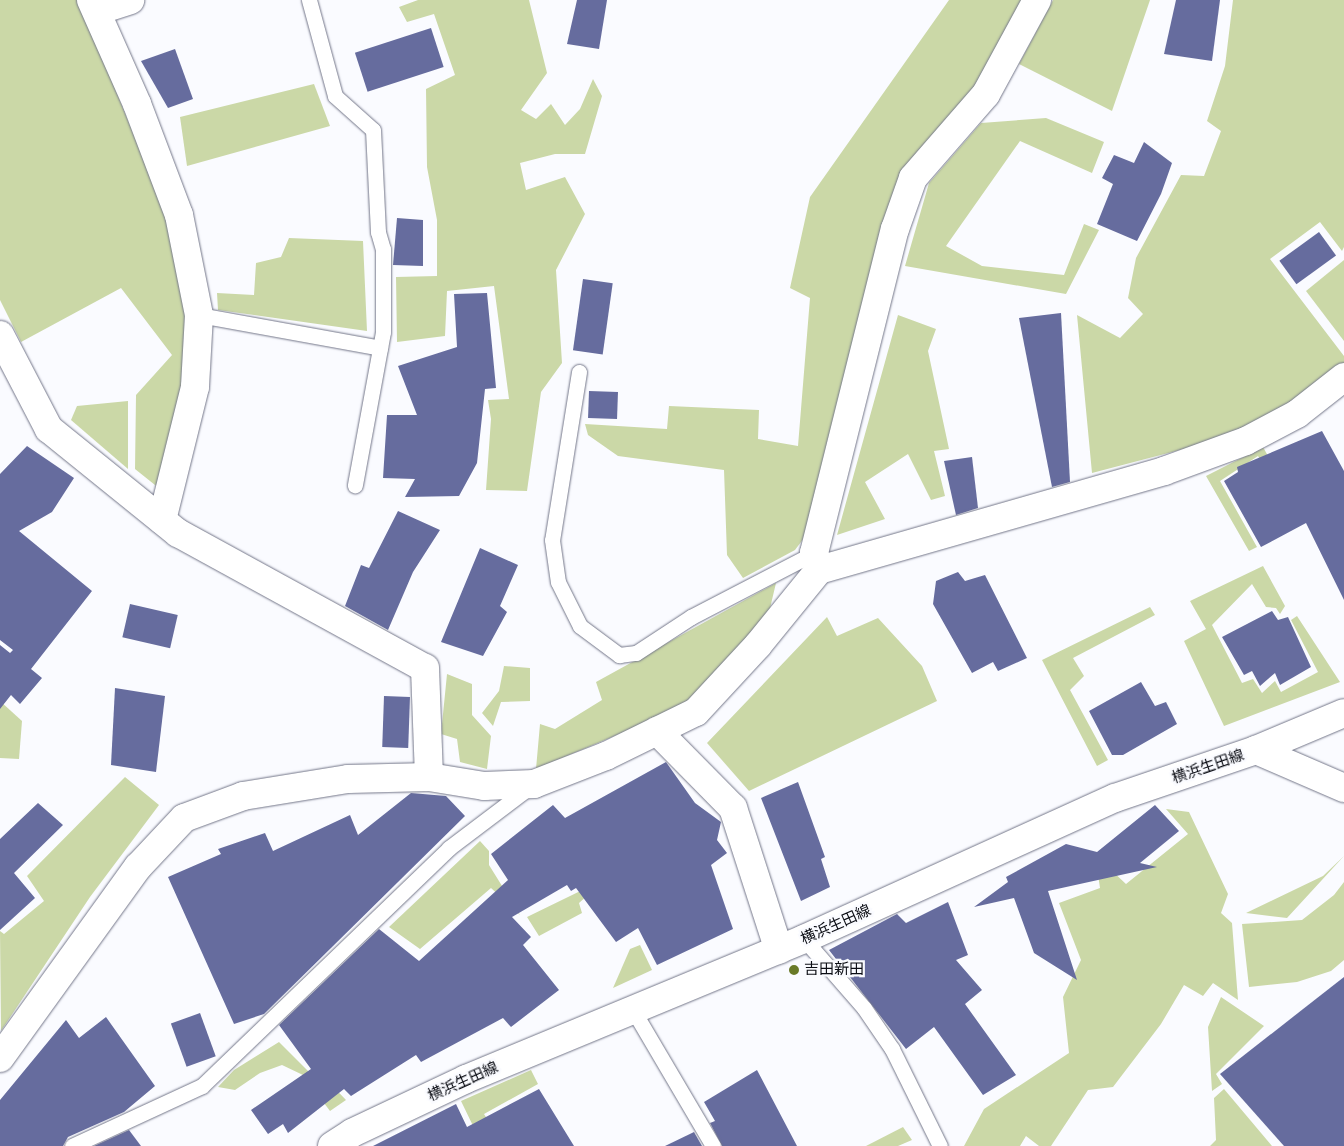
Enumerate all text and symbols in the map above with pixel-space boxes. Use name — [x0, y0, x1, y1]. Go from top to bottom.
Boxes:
street label: 横浜生田線 — [1170, 746, 1246, 788]
street label: 横浜生田線 — [798, 902, 874, 948]
place label: 吉田新田 — [804, 961, 864, 979]
marker: 吉田新田 — [788, 964, 800, 976]
street label: 横浜生田線 — [425, 1059, 501, 1105]

